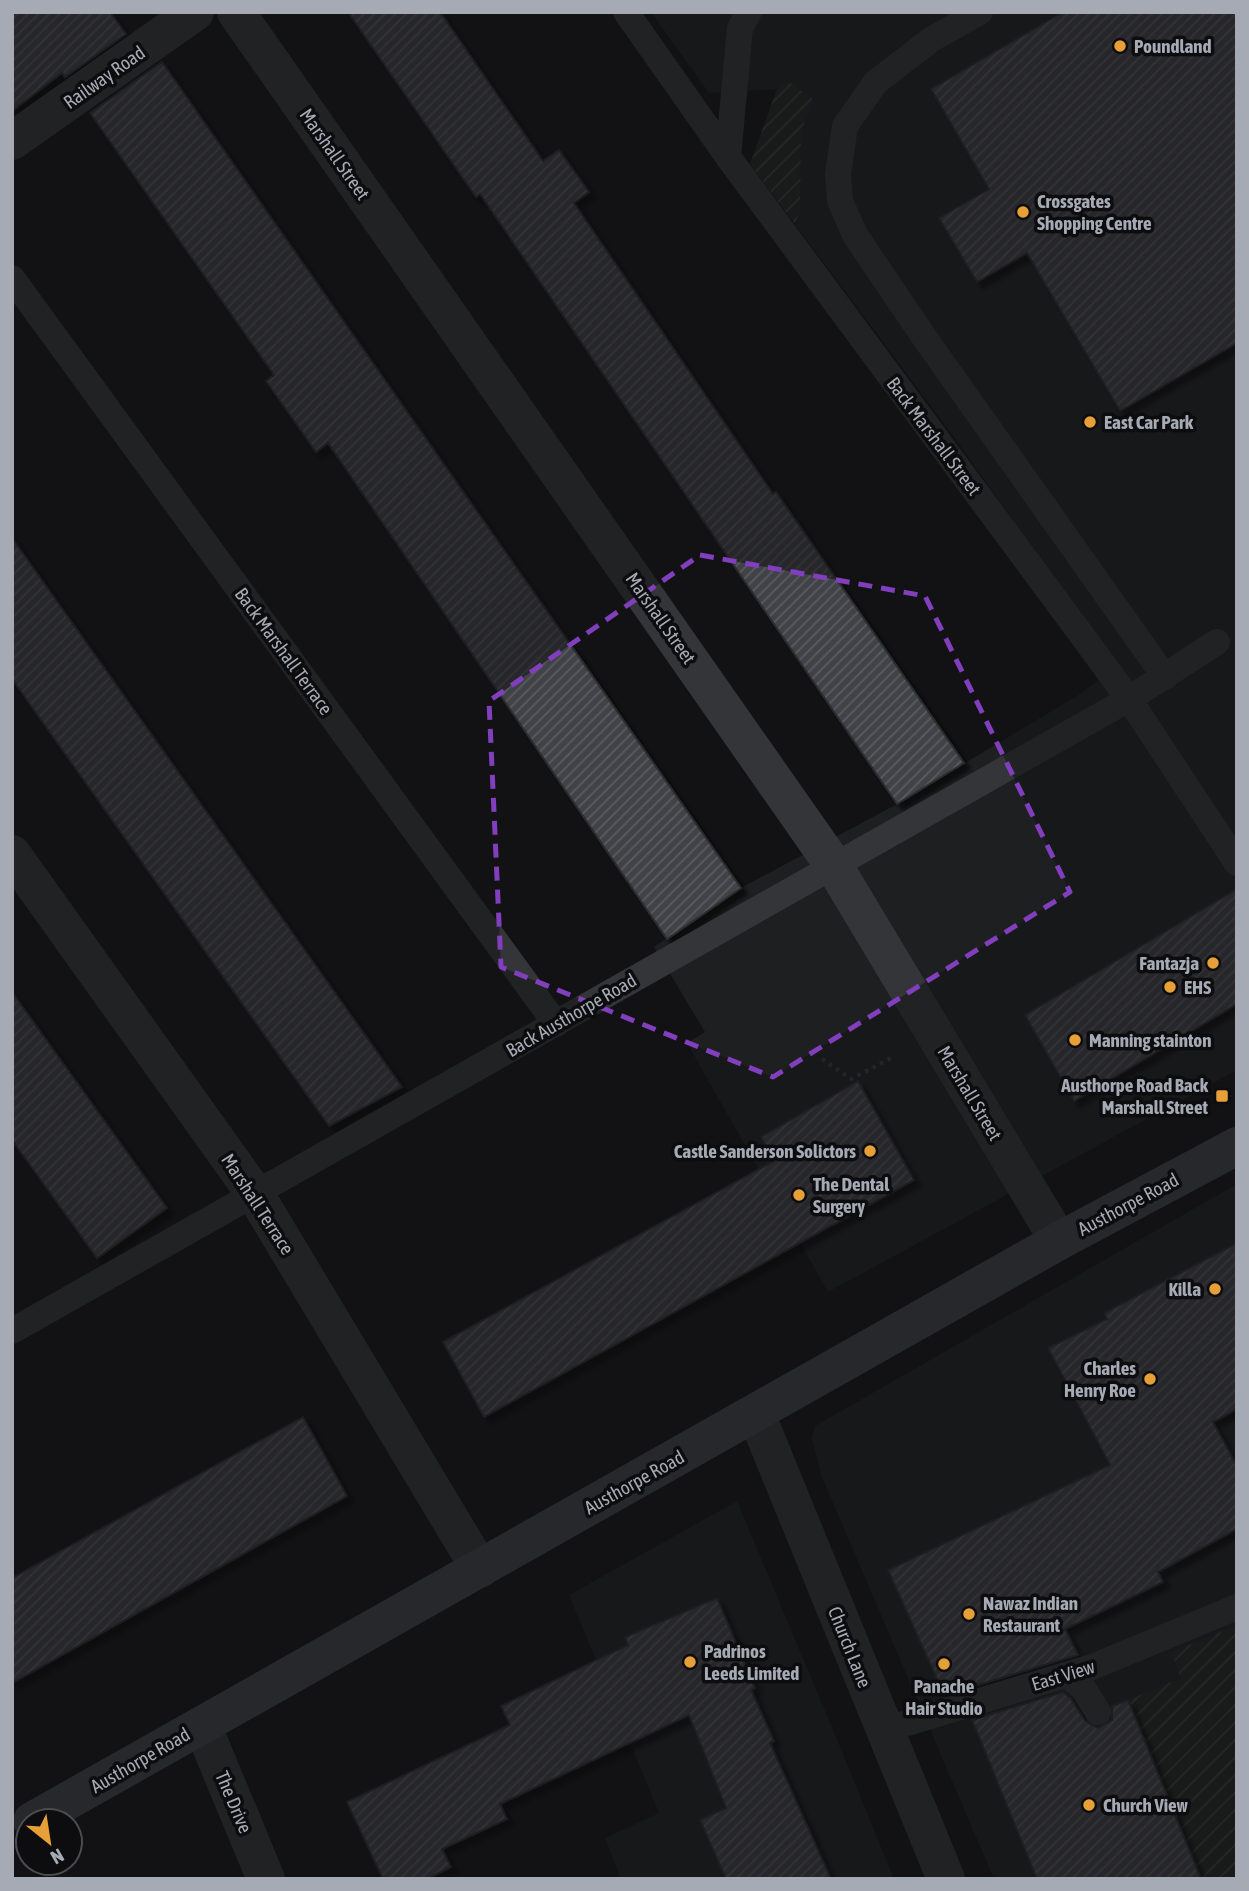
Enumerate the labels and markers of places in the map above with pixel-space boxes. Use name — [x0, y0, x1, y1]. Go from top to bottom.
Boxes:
place label: Poundland — [1134, 35, 1212, 57]
marker: Poundland — [1112, 38, 1128, 54]
place label: Crossgates Shopping Centre — [1037, 190, 1152, 234]
marker: Crossgates Shopping Centre — [1015, 204, 1031, 220]
place label: East Car Park — [1104, 411, 1194, 433]
marker: East Car Park — [1082, 414, 1098, 430]
place label: Fantazja — [1139, 952, 1199, 974]
marker: Fantazja — [1205, 955, 1221, 971]
place label: EHS — [1184, 976, 1211, 998]
marker: EHS — [1162, 979, 1178, 995]
place label: Manning stainton — [1089, 1029, 1211, 1051]
marker: Manning stainton — [1067, 1032, 1083, 1048]
place label: Austhorpe Road Back Marshall Street — [1060, 1074, 1209, 1118]
marker: Austhorpe Road Back Marshall Street — [1214, 1088, 1230, 1104]
place label: Castle Sanderson Solictors — [674, 1140, 856, 1162]
marker: Castle Sanderson Solictors — [862, 1143, 878, 1159]
place label: The Dental Surgery — [813, 1173, 890, 1217]
marker: The Dental Surgery — [791, 1187, 807, 1203]
place label: Killa — [1168, 1278, 1201, 1300]
marker: Killa — [1207, 1281, 1223, 1297]
place label: Charles Henry Roe — [1064, 1357, 1136, 1401]
marker: Charles Henry Roe — [1142, 1371, 1158, 1387]
place label: Nawaz Indian Restaurant — [983, 1592, 1078, 1636]
marker: Nawaz Indian Restaurant — [961, 1606, 977, 1622]
place label: Padrinos Leeds Limited — [704, 1640, 799, 1684]
marker: Padrinos Leeds Limited — [682, 1654, 698, 1670]
marker: Panache Hair Studio — [936, 1656, 952, 1672]
place label: Panache Hair Studio — [905, 1675, 983, 1719]
place label: Church View — [1103, 1794, 1189, 1816]
marker: Church View — [1081, 1797, 1097, 1813]

